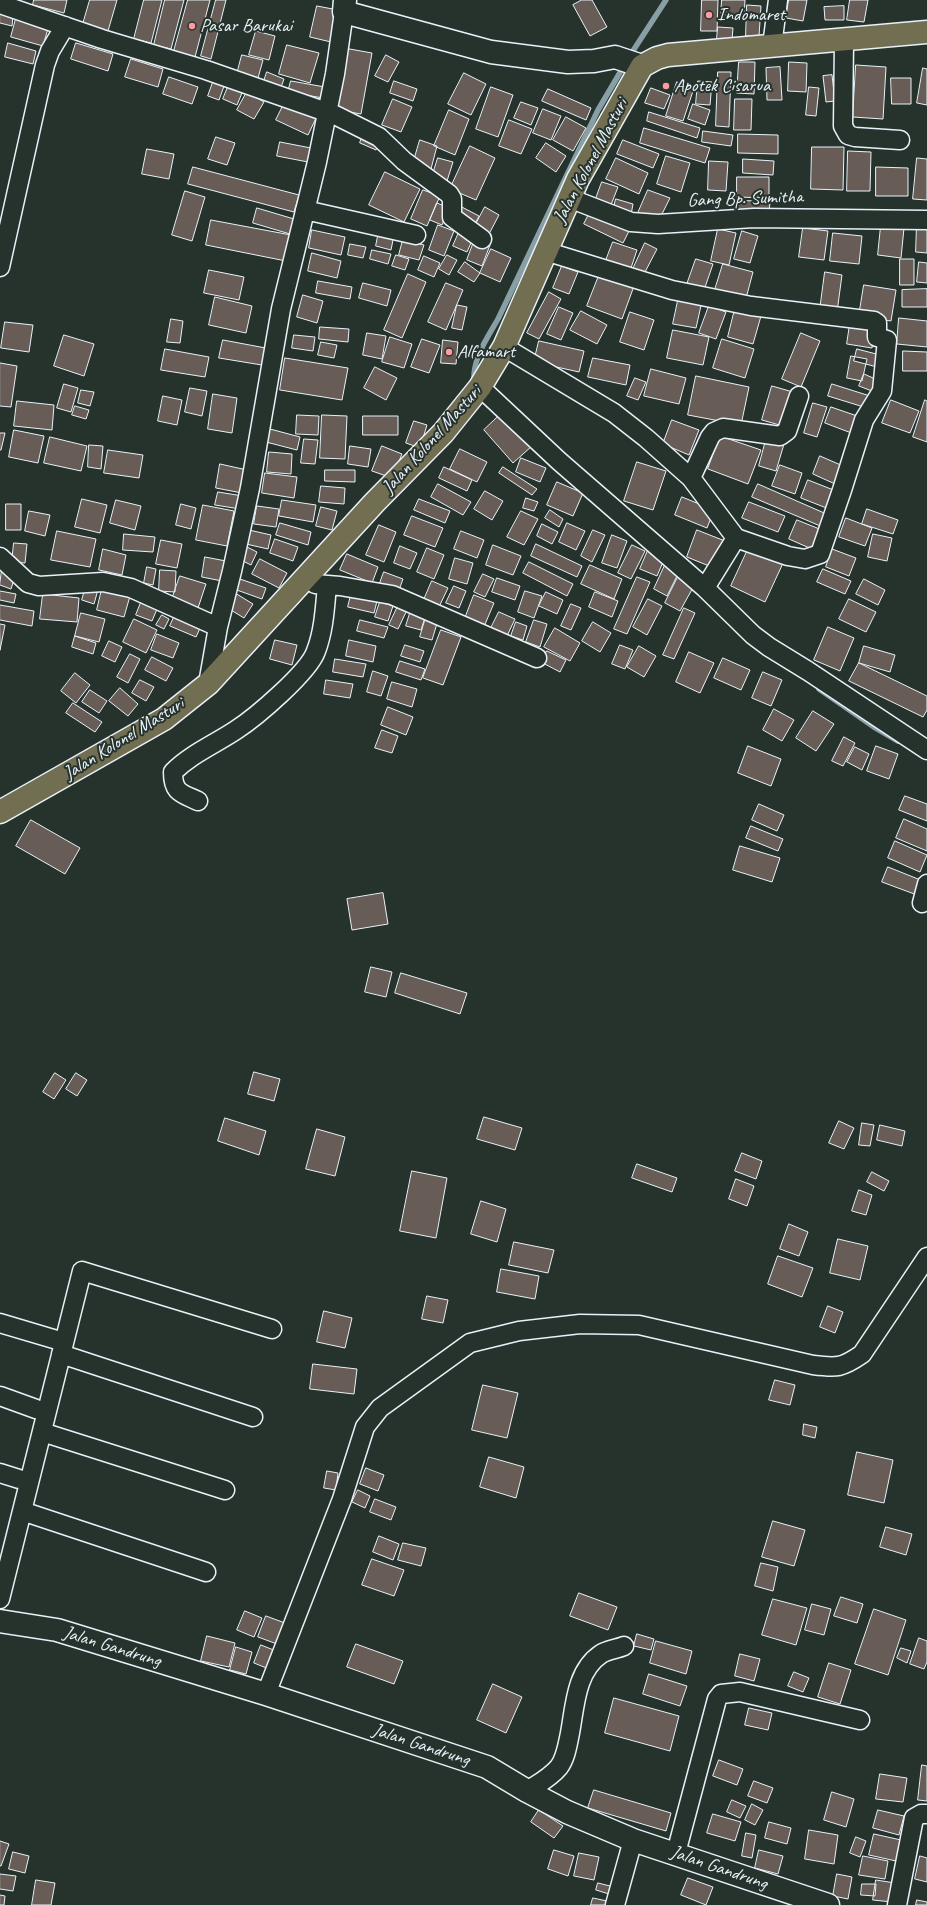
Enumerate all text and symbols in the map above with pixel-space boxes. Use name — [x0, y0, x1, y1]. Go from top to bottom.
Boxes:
place label: Indomaret — [717, 4, 785, 26]
marker: Indomaret — [704, 10, 714, 20]
place label: Pasar Barukai — [200, 15, 292, 37]
marker: Pasar Barukai — [187, 21, 197, 31]
place label: Apotek Cisarua — [674, 75, 770, 97]
marker: Apotek Cisarua — [661, 81, 671, 91]
street label: Jalan Kolonel Masturi — [549, 95, 633, 227]
street label: Gang Bp. Sumitha — [687, 186, 803, 212]
place label: Alfamart — [457, 341, 515, 363]
marker: Alfamart — [444, 347, 454, 357]
street label: Jalan Kolonel Masturi — [377, 381, 487, 499]
street label: Jalan Kolonel Masturi — [60, 693, 188, 785]
street label: Jalan Gandrung — [61, 1621, 163, 1673]
street label: Jalan Gandrung — [370, 1719, 472, 1771]
street label: Jalan Gandrung — [668, 1841, 770, 1895]

